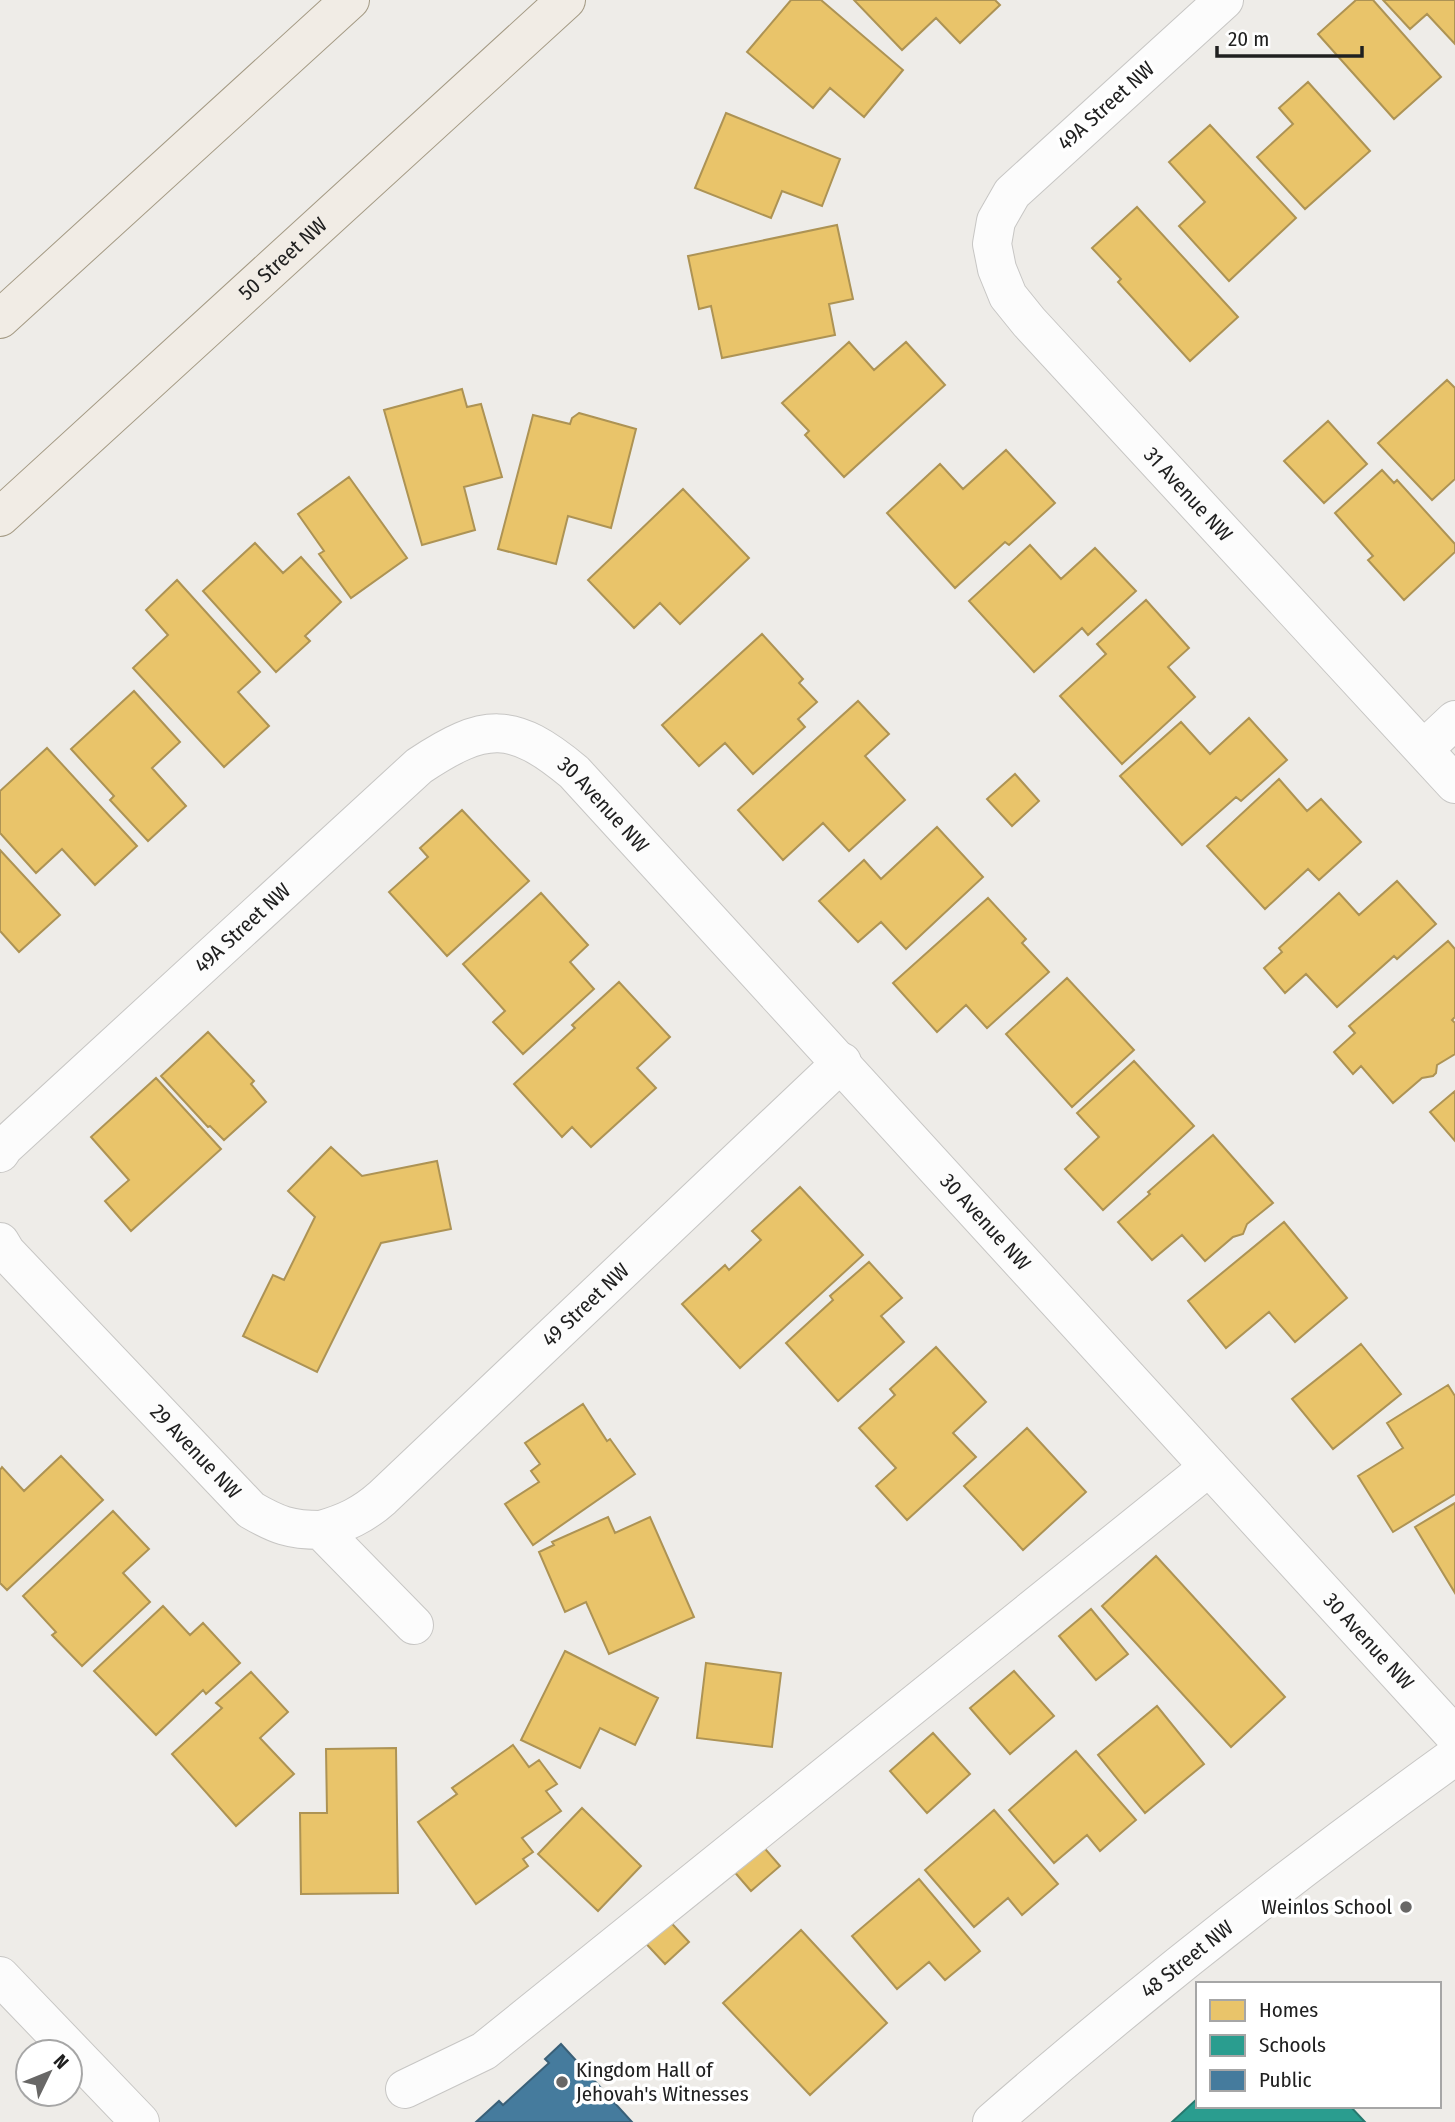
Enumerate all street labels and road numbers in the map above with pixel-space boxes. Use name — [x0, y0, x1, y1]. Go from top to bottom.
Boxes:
street label: 49A Street NW — [1052, 56, 1160, 156]
street label: 50 Street NW — [233, 212, 333, 306]
street label: 31 Avenue NW — [1138, 442, 1238, 547]
street label: 30 Avenue NW — [553, 751, 654, 858]
street label: 49A Street NW — [189, 877, 296, 978]
street label: 30 Avenue NW — [935, 1168, 1036, 1276]
street label: 49 Street NW — [537, 1258, 635, 1352]
street label: 29 Avenue NW — [145, 1399, 247, 1505]
street label: 30 Avenue NW — [1318, 1588, 1419, 1695]
street label: 48 Street NW — [1136, 1914, 1239, 2004]

